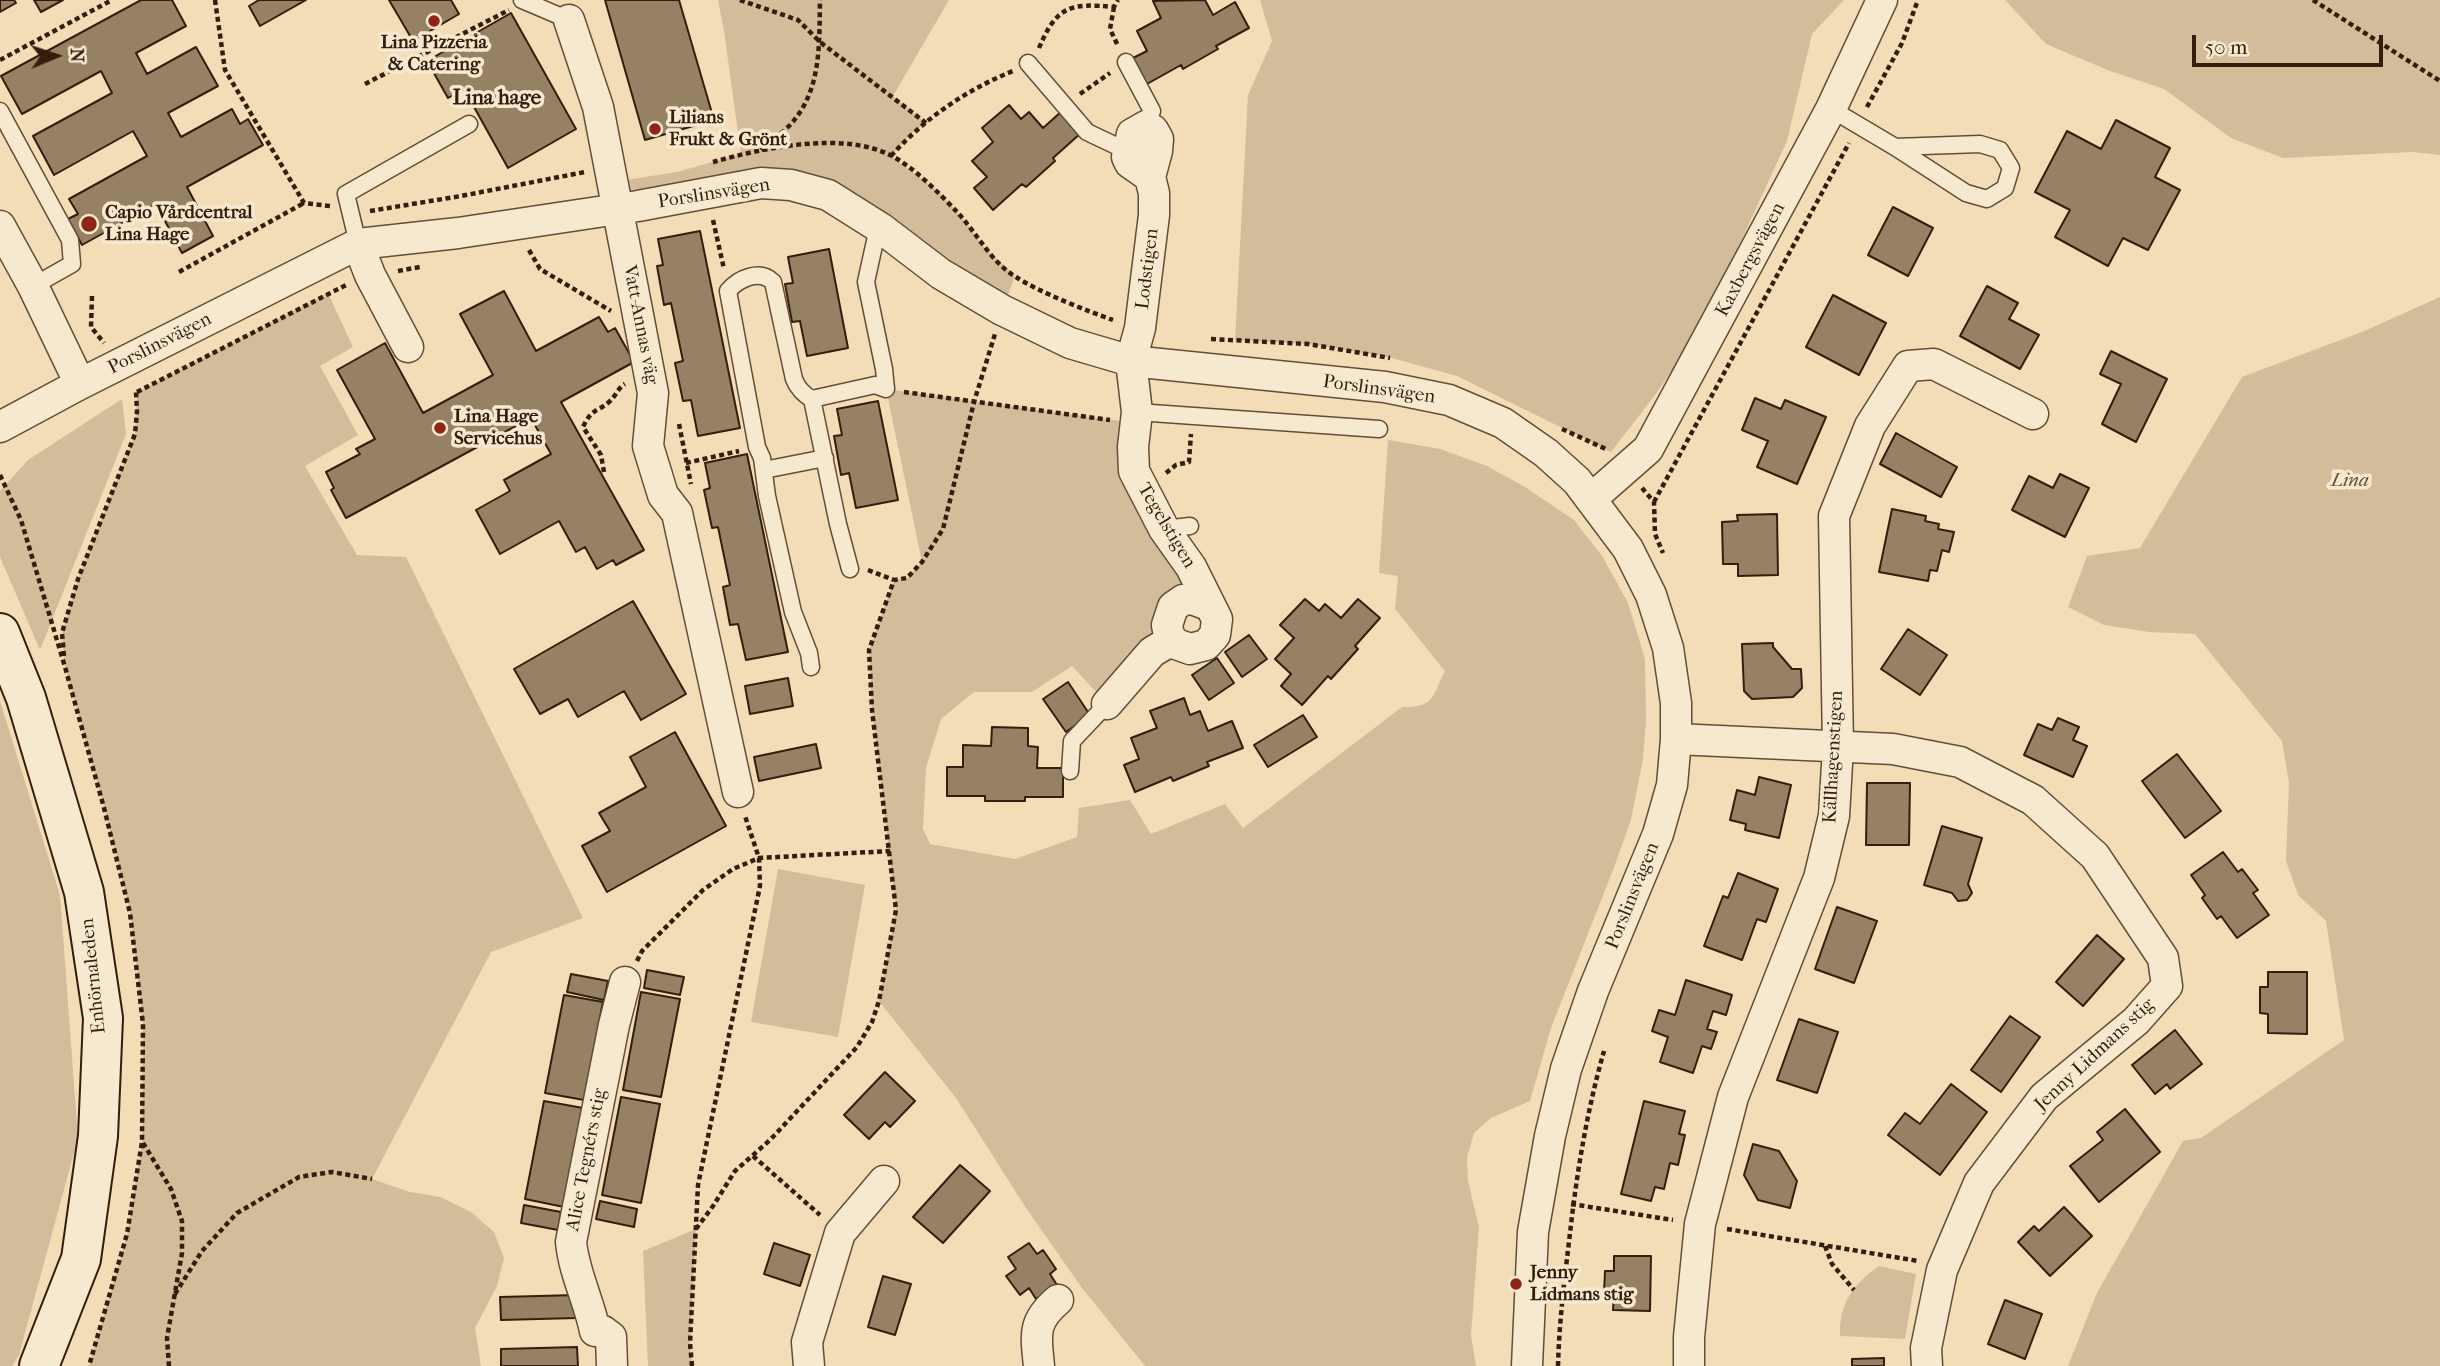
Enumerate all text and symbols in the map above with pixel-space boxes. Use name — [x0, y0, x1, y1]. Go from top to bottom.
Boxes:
marker: Lina Pizzeria & Catering — [426, 13, 442, 29]
north arrow — [21, 21, 91, 91]
scale bar — [2195, 21, 2386, 65]
place label: Lina Pizzeria & Catering — [381, 32, 487, 76]
text: 50 m — [2205, 35, 2248, 59]
text: N — [66, 48, 88, 63]
district label: Lina hage — [453, 86, 541, 112]
place label: Lilians Frukt & Grönt — [669, 107, 787, 151]
marker: Lilians Frukt & Grönt — [647, 121, 663, 137]
street label: Porslinsvägen — [656, 174, 772, 214]
street label: Kaxbergsvägen — [1711, 199, 1791, 321]
place label: Capio Vårdcentral Lina Hage — [105, 202, 253, 246]
marker: Capio Vårdcentral Lina Hage — [79, 214, 99, 234]
street label: Lodstigen — [1132, 227, 1164, 311]
street label: Vatt-Annas väg — [617, 263, 663, 387]
street label: Porslinsvägen — [104, 308, 216, 380]
street label: Porslinsvägen — [1321, 371, 1437, 409]
place label: Lina Hage Servicehus — [454, 406, 542, 450]
marker: Lina Hage Servicehus — [432, 420, 448, 436]
park label: Lina — [2331, 470, 2369, 492]
street label: Tegelstigen — [1132, 479, 1200, 573]
street label: Källhagenstigen — [1819, 690, 1849, 824]
street label: Porslinsvägen — [1601, 839, 1665, 953]
street label: Enhörnaleden — [77, 917, 111, 1035]
street label: Jenny Lidmans stig — [2030, 994, 2160, 1116]
street label: Alice Tegnérs stig — [562, 1087, 612, 1233]
place label: Jenny Lidmans stig — [1530, 1262, 1633, 1306]
marker: Jenny Lidmans stig — [1508, 1276, 1524, 1292]

